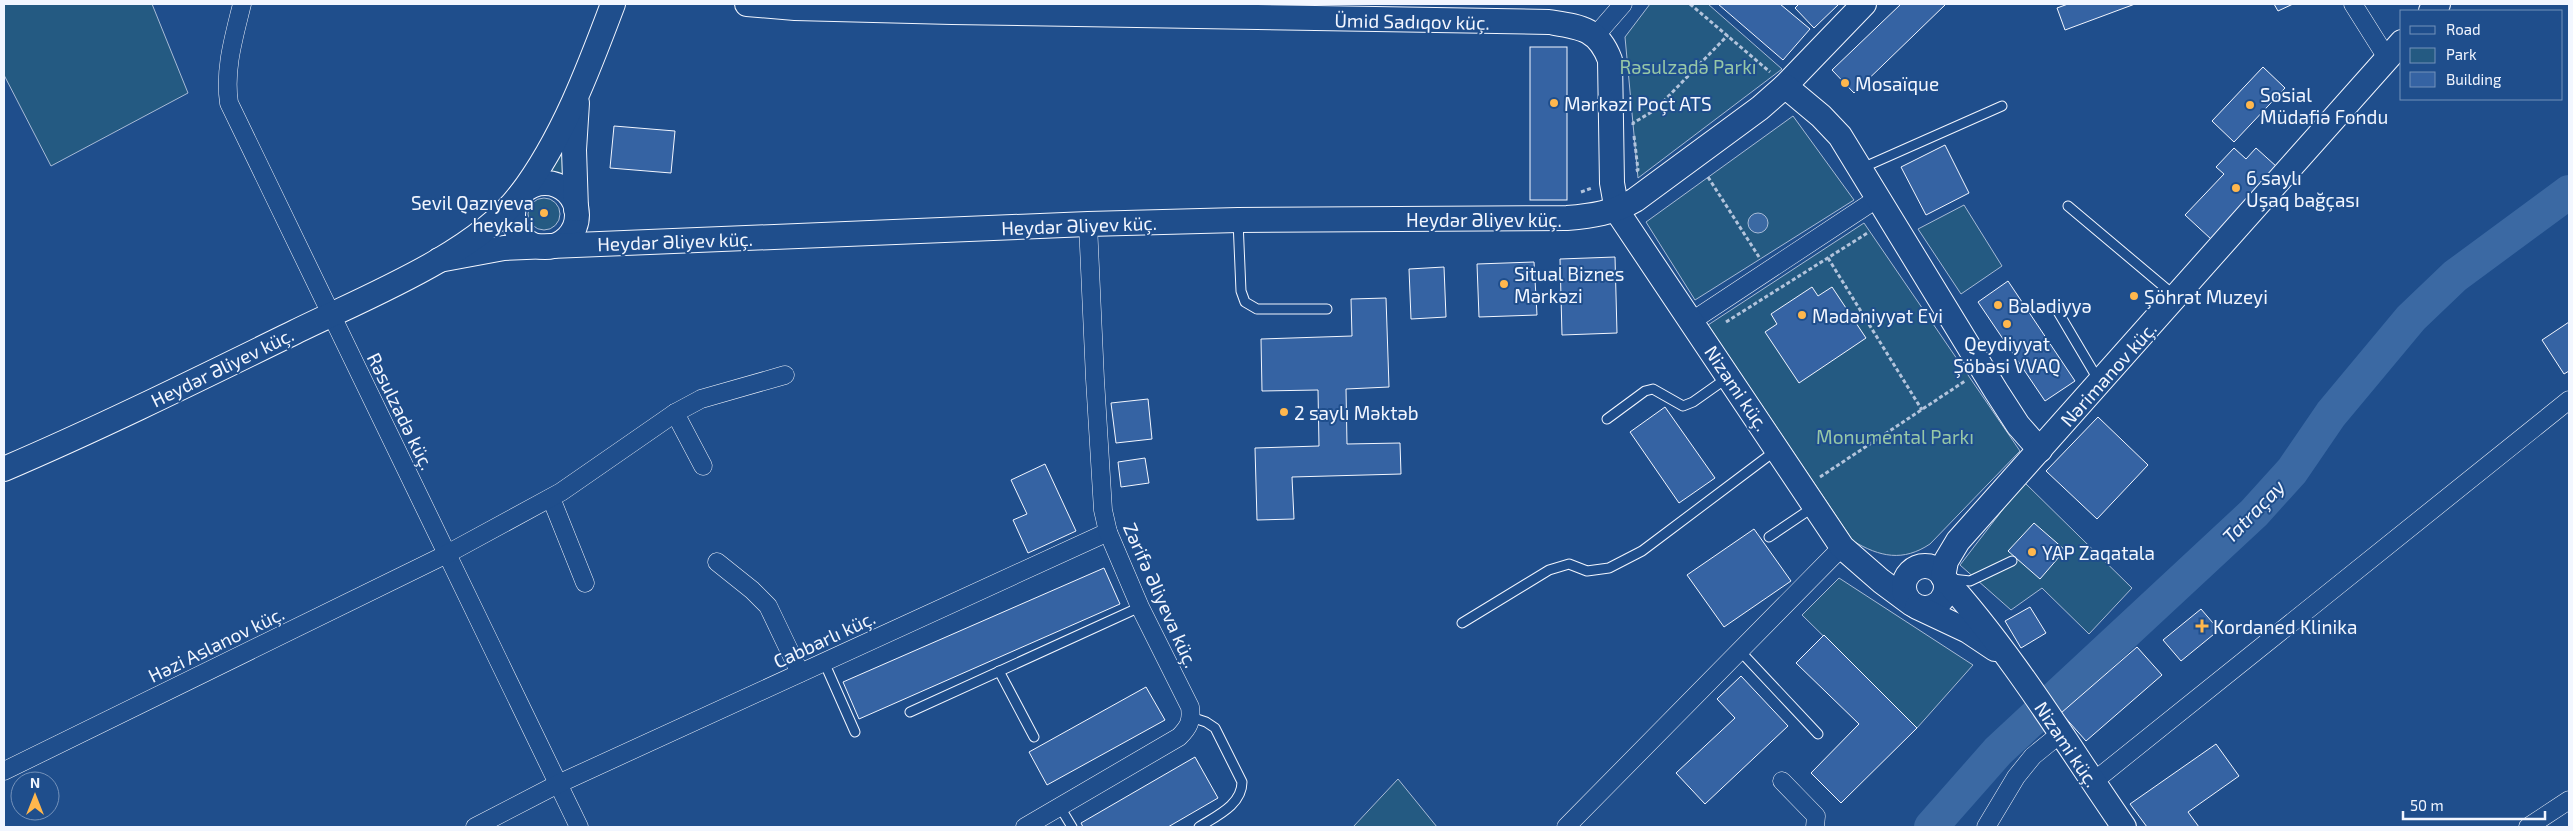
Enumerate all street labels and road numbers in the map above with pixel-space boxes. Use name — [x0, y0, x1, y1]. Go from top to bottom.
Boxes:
street label: Ümid Sadıqov küç. — [1334, 8, 1490, 35]
street label: Heydər Əliyev küç. — [1406, 208, 1562, 232]
street label: Heydər Əliyev küç. — [1001, 211, 1157, 240]
street label: Heydər Əliyev küç. — [597, 227, 753, 256]
street label: Nərimanov küç. — [2055, 317, 2162, 432]
street label: Heydər Əliyev küç. — [147, 323, 298, 412]
street label: Nizami küç. — [1699, 341, 1774, 436]
street label: Rəsulzadə küç. — [362, 349, 439, 474]
street label: Zərifə Əliyeva küç. — [1118, 519, 1203, 671]
street label: Həzi Aslanov küç. — [144, 601, 288, 688]
street label: Cabbarlı küç. — [769, 605, 879, 674]
street label: Nizami küç. — [2029, 697, 2104, 792]

